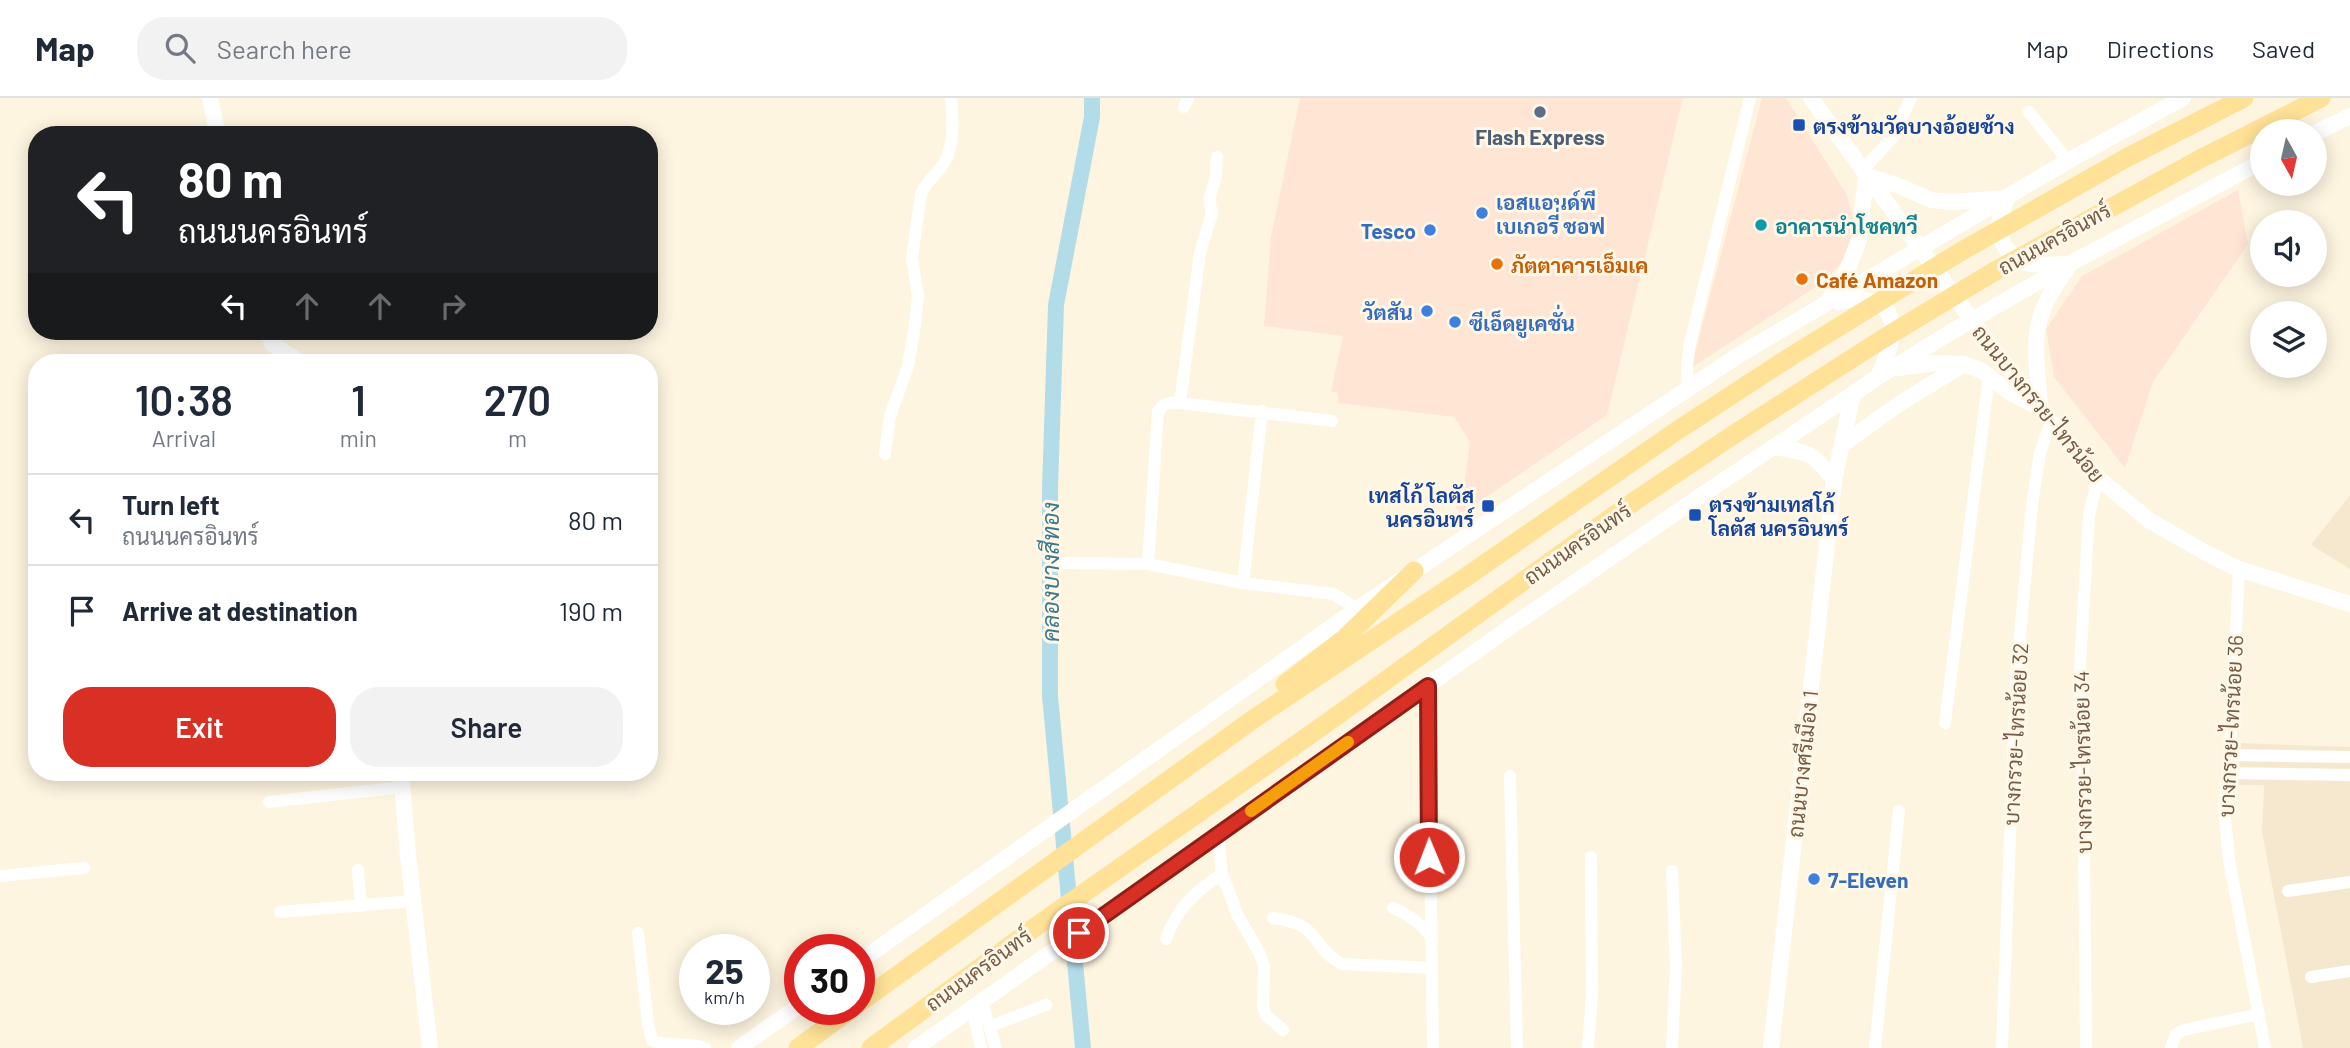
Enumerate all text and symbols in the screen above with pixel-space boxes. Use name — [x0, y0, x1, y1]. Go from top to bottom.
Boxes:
search box — [137, 17, 627, 80]
text: Map — [35, 28, 95, 68]
icon: search — [161, 29, 199, 67]
text: Search here — [217, 33, 352, 64]
text: Map — [2026, 34, 2069, 63]
text: Directions — [2107, 34, 2214, 63]
text: Saved — [2252, 34, 2315, 63]
marker: Flash Express — [1532, 104, 1548, 120]
place label: ตรงข้ามวัดบางอ้อยช้าง — [1813, 113, 2015, 138]
marker: ตรงข้ามวัดบางอ้อยช้าง — [1791, 117, 1807, 133]
north arrow — [2250, 119, 2328, 196]
map controls — [2250, 119, 2327, 378]
place label: Flash Express — [1475, 124, 1605, 149]
text: 80 m — [178, 149, 283, 208]
icon: left — [63, 154, 154, 245]
place label: เอสแอนด์พี เบเกอรี่ ชอฟ — [1496, 189, 1605, 238]
street label: ถนนนครอินทร์ — [1993, 197, 2115, 279]
marker: เอสแอนด์พี เบเกอรี่ ชอฟ — [1474, 205, 1490, 221]
button: sound — [2250, 210, 2327, 287]
text: ถนนนครอินทร์ — [178, 211, 368, 249]
place label: อาคารนำโชคทวี — [1775, 213, 1918, 238]
marker: อาคารนำโชคทวี — [1753, 217, 1769, 233]
place label: Tesco — [1361, 218, 1416, 243]
marker: Tesco — [1422, 222, 1438, 238]
place label: ภัตตาคารเอ็มเค — [1511, 252, 1648, 277]
marker: ภัตตาคารเอ็มเค — [1489, 256, 1505, 272]
place label: Café Amazon — [1816, 267, 1938, 292]
marker: Café Amazon — [1794, 271, 1810, 287]
icon: left — [215, 287, 253, 325]
icon: ahead — [288, 287, 326, 325]
icon: ahead — [361, 287, 399, 325]
icon: right — [434, 287, 472, 325]
place label: วัตสัน — [1362, 299, 1413, 324]
button: layers — [2250, 301, 2327, 378]
marker: วัตสัน — [1419, 303, 1435, 319]
place label: ซีเอ็ดยูเคชั่น — [1469, 304, 1575, 338]
marker: ซีเอ็ดยูเคชั่น — [1447, 314, 1463, 330]
street label: ถนนบางกรวย-ไทรน้อย — [1968, 319, 2110, 487]
text: 10:38 — [135, 374, 233, 424]
text: 1 — [351, 374, 366, 424]
text: 270 — [484, 374, 551, 424]
text: Arrival — [152, 424, 216, 452]
text: min — [340, 424, 377, 452]
text: m — [508, 424, 527, 452]
place label: เทสโก้ โลตัส นครอินทร์ — [1368, 482, 1475, 531]
text: Turn left — [122, 489, 220, 520]
place label: ตรงข้ามเทสโก้ โลตัส นครอินทร์ — [1707, 491, 1850, 540]
street label: ถนนนครอินทร์ — [1519, 497, 1635, 589]
marker: เทสโก้ โลตัส นครอินทร์ — [1480, 498, 1496, 514]
icon: left — [63, 501, 101, 539]
water label: คลองบางสีทอง — [1036, 502, 1064, 642]
text: 80 m — [568, 504, 623, 535]
marker: ตรงข้ามเทสโก้ โลตัส นครอินทร์ — [1687, 507, 1703, 523]
text: ถนนนครอินทร์ — [122, 522, 259, 550]
icon: arrive — [63, 592, 101, 630]
text: Arrive at destination — [122, 595, 358, 626]
text: 190 m — [559, 595, 623, 626]
street label: บางกรวย-ไทรน้อย 36 — [2213, 634, 2247, 818]
street label: บางกรวย-ไทรน้อย 32 — [1998, 642, 2032, 826]
street label: บางกรวย-ไทรน้อย 34 — [2068, 670, 2096, 854]
button: Exit — [63, 687, 336, 767]
button: Share — [350, 687, 623, 767]
street label: ถนนบางศรีเมือง 1 — [1782, 689, 1822, 839]
position arrow — [1392, 820, 1466, 894]
place label: 7-Eleven — [1828, 867, 1908, 892]
marker: 7-Eleven — [1806, 871, 1822, 887]
pin — [1049, 903, 1109, 963]
icon: arrive — [1060, 914, 1098, 952]
street label: ถนนนครอินทร์ — [920, 922, 1036, 1016]
speed limit sign: 30 — [784, 934, 875, 1025]
text: 25 — [705, 949, 744, 991]
text: km/h — [704, 986, 745, 1008]

